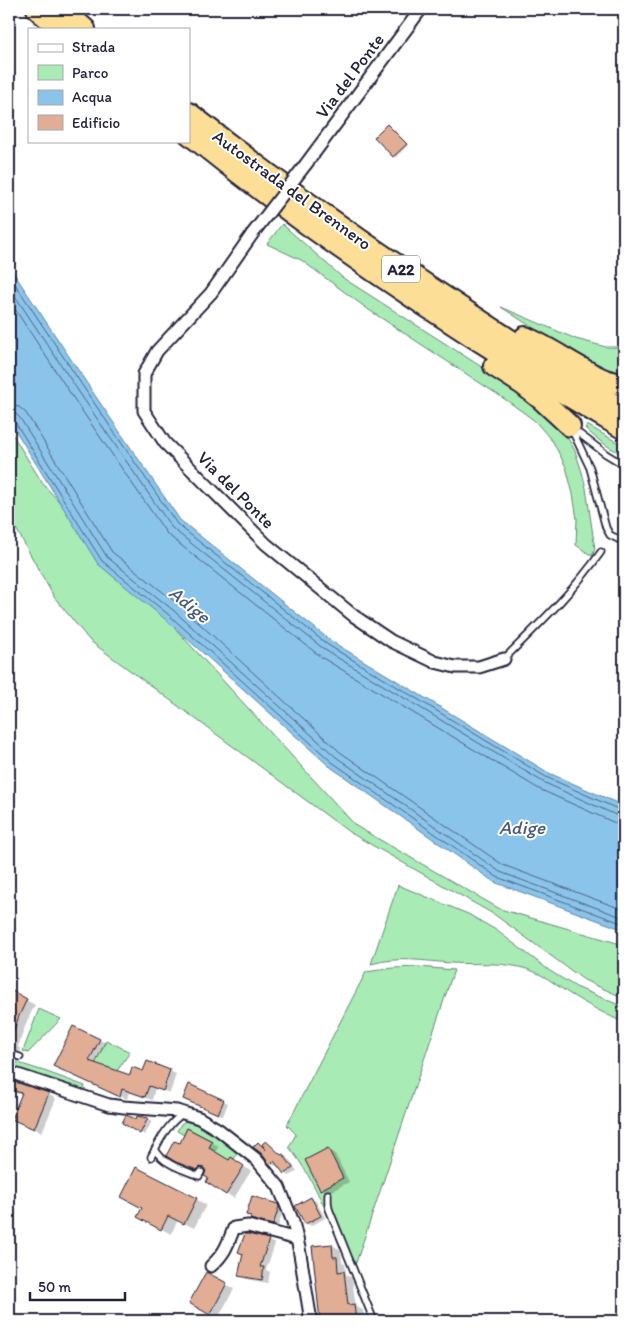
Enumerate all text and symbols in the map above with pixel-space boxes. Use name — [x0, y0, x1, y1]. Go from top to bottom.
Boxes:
legend — [28, 28, 190, 142]
street label: Via del Ponte — [311, 29, 389, 123]
text: Strada — [72, 38, 116, 56]
text: Parco — [72, 64, 108, 82]
text: Acqua — [72, 88, 113, 106]
text: Edificio — [72, 114, 120, 132]
street label: Autostrada del Brennero — [208, 125, 376, 255]
road number: A22 — [382, 255, 420, 282]
street label: Via del Ponte — [193, 447, 279, 533]
water label: Adige — [164, 581, 216, 628]
water label: Adige — [499, 816, 546, 839]
scale bar — [30, 1270, 125, 1302]
text: 50 m — [38, 1278, 71, 1296]

